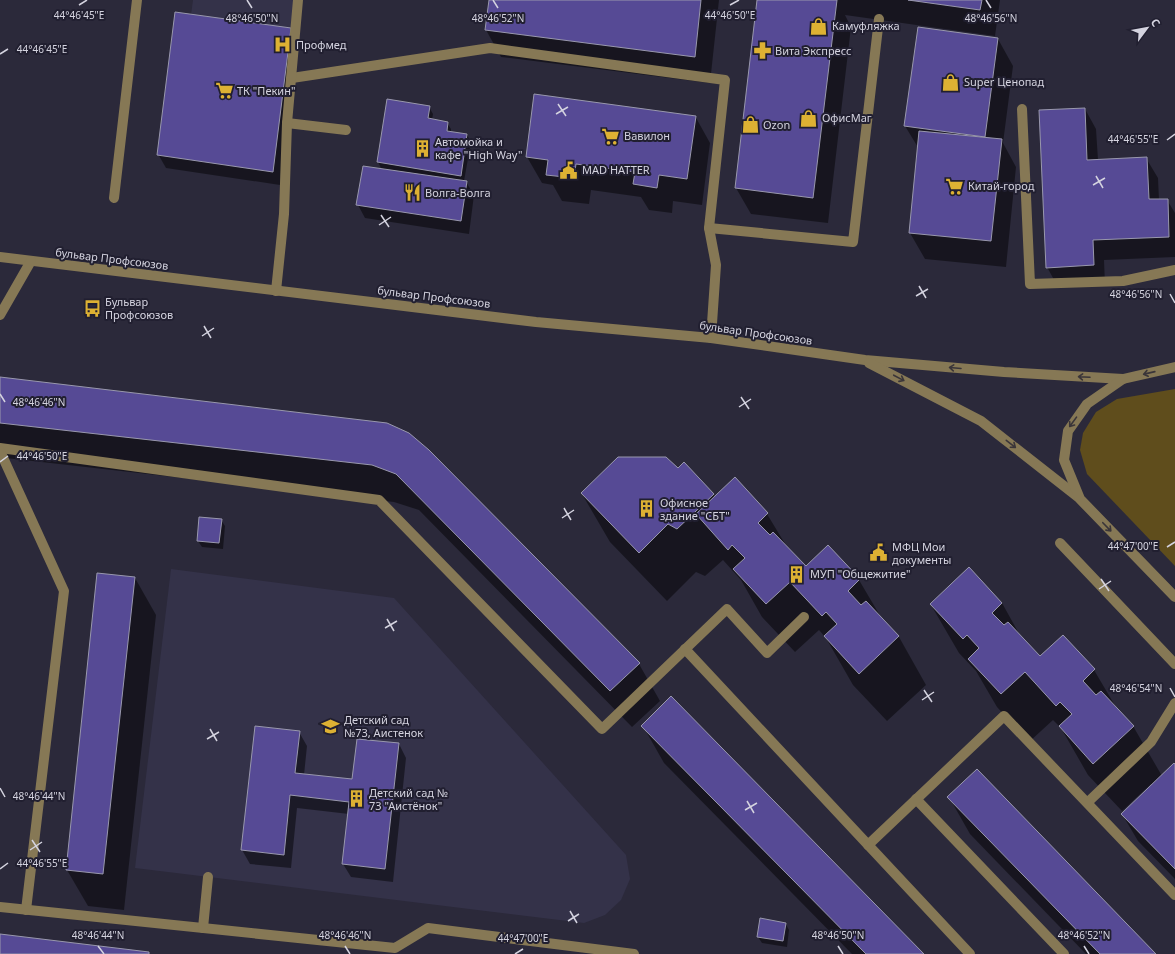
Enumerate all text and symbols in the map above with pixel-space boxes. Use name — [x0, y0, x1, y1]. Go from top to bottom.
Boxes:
text: 44°46'45"E — [54, 8, 104, 22]
text: 44°46'50"E — [705, 8, 755, 22]
north arrow — [1127, 8, 1167, 48]
text: 48°46'50"N — [226, 11, 278, 25]
text: 48°46'52"N — [472, 11, 524, 25]
text: 48°46'56"N — [965, 11, 1017, 25]
text: С — [1148, 15, 1164, 29]
shop icon: Камуфляжка — [809, 16, 829, 36]
place label: Камуфляжка — [832, 18, 900, 33]
hospital icon: Профмед — [273, 35, 293, 55]
place label: Профмед — [296, 37, 347, 52]
pharmacy icon: Вита Экспресс — [752, 41, 772, 61]
text: 44°46'45"E — [17, 42, 67, 56]
place label: Вита Экспресс — [775, 43, 851, 58]
shop icon: Super Ценопад — [941, 72, 961, 92]
place label: Super Ценопад — [964, 74, 1044, 89]
supermarket icon: ТК "Пекин" — [214, 81, 234, 101]
place label: ТК "Пекин" — [237, 83, 295, 98]
shop icon: ОфисМаг — [799, 108, 819, 128]
place label: ОфисМаг — [822, 110, 872, 125]
shop icon: Ozon — [740, 115, 760, 135]
place label: Ozon — [763, 117, 790, 132]
supermarket icon: Вавилон — [601, 126, 621, 146]
place label: Вавилон — [624, 128, 670, 143]
text: 44°46'55"E — [1108, 132, 1158, 146]
place label: Автомойка и кафе "High Way" — [435, 134, 522, 162]
building icon: Автомойка и кафе "High Way" — [412, 138, 432, 158]
public building icon: MAD HATTER — [559, 160, 579, 180]
place label: MAD HATTER — [582, 162, 650, 177]
supermarket icon: Китай-город — [945, 176, 965, 196]
place label: Китай-город — [968, 178, 1035, 193]
restaurant icon: Волга-Волга — [402, 183, 422, 203]
place label: Волга-Волга — [425, 185, 491, 200]
street label: бульвар Профсоюзов — [55, 244, 169, 273]
street label: бульвар Профсоюзов — [377, 282, 491, 311]
text: 48°46'56"N — [1110, 287, 1162, 301]
place label: Бульвар Профсоюзов — [105, 294, 173, 322]
bus stop icon: Бульвар Профсоюзов — [82, 298, 102, 318]
street label: бульвар Профсоюзов — [699, 317, 813, 348]
one-way arrow — [949, 364, 962, 372]
one-way arrow — [1143, 370, 1156, 378]
one-way arrow — [1078, 373, 1091, 380]
one-way arrow — [893, 375, 905, 383]
text: 48°46'46"N — [13, 395, 65, 409]
one-way arrow — [1069, 417, 1078, 428]
one-way arrow — [1005, 440, 1016, 449]
text: 44°46'50"E — [17, 449, 67, 463]
place label: Офисное здание "СБТ" — [660, 495, 730, 523]
building icon: Офисное здание "СБТ" — [637, 499, 657, 519]
one-way arrow — [1102, 522, 1112, 532]
place label: МФЦ Мои документы — [892, 539, 951, 567]
text: 44°47'00"E — [1108, 539, 1158, 553]
public building icon: МФЦ Мои документы — [869, 543, 889, 563]
building icon: МУП "Общежитие" — [787, 564, 807, 584]
place label: МУП "Общежитие" — [810, 566, 910, 581]
text: 48°46'54"N — [1110, 681, 1162, 695]
place label: Детский сад №73, Аистенок — [344, 712, 423, 740]
school or university icon: Детский сад №73, Аистенок — [321, 716, 341, 736]
place label: Детский сад № 73 "Аистёнок" — [369, 785, 448, 813]
text: 48°46'44"N — [13, 789, 65, 803]
building icon: Детский сад № 73 "Аистёнок" — [346, 789, 366, 809]
text: 44°46'55"E — [17, 856, 67, 870]
text: 48°46'44"N — [72, 928, 124, 942]
text: 48°46'46"N — [319, 928, 371, 942]
text: 48°46'50"N — [812, 928, 864, 942]
text: 48°46'52"N — [1058, 928, 1110, 942]
text: 44°47'00"E — [498, 931, 548, 945]

